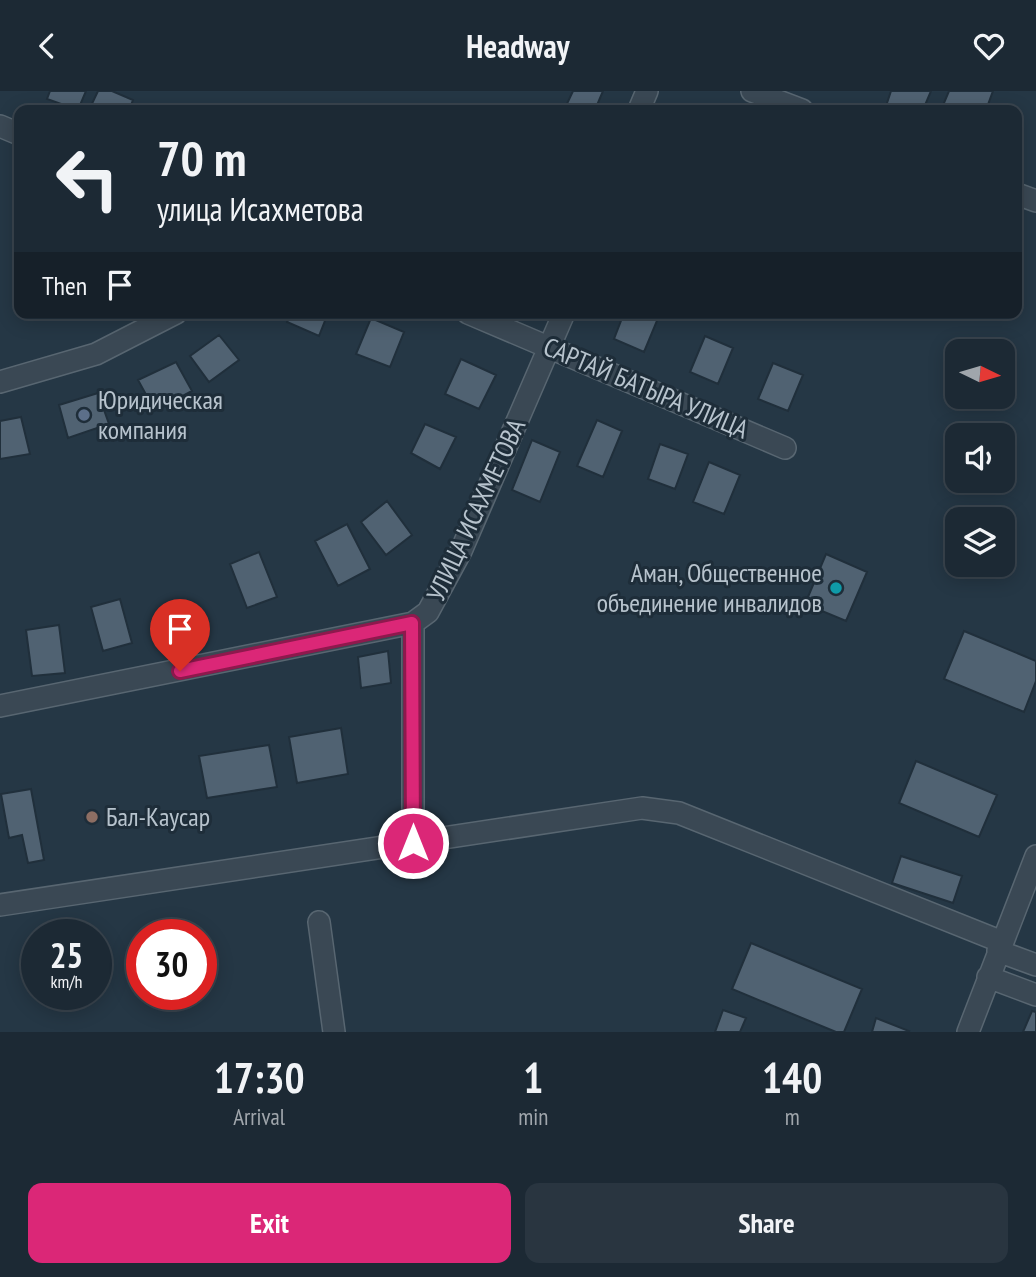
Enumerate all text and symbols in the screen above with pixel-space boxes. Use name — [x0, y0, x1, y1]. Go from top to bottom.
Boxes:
text: Headway — [466, 25, 570, 67]
icon: back — [28, 27, 66, 65]
icon: heart — [970, 27, 1008, 65]
text: 70 m — [157, 126, 246, 190]
icon: left — [42, 133, 133, 224]
text: улица Исахметова — [157, 188, 364, 230]
icon: arrive — [101, 266, 139, 304]
text: Then — [42, 269, 87, 302]
street label: САРТАЙ БАТЫРА УЛИЦА — [539, 330, 754, 446]
north arrow — [945, 339, 1015, 409]
map controls — [945, 339, 1015, 577]
place label: Юридическая компания — [98, 383, 223, 446]
marker: Юридическая компания — [76, 407, 92, 423]
street label: УЛИЦА ИСАХМЕТОВА — [419, 413, 533, 606]
button: sound — [945, 423, 1015, 493]
button: layers — [945, 507, 1015, 577]
place label: Аман, Общественное объединение инвалидов — [597, 556, 822, 619]
marker: Аман, Общественное объединение инвалидов — [828, 580, 844, 596]
pin — [150, 599, 210, 671]
icon: arrive — [161, 610, 199, 648]
place label: Бал-Каусар — [106, 800, 210, 833]
position arrow — [376, 806, 450, 880]
marker: Бал-Каусар — [84, 809, 100, 825]
speed limit sign: 30 — [126, 919, 217, 1010]
text: 25 — [50, 932, 83, 978]
text: km/h — [51, 970, 82, 993]
text: 17:30 — [214, 1050, 305, 1105]
text: 1 — [523, 1050, 543, 1105]
text: 140 — [762, 1050, 822, 1105]
text: Arrival — [233, 1102, 285, 1131]
text: min — [518, 1102, 548, 1131]
text: m — [785, 1102, 800, 1131]
button: Exit — [28, 1183, 511, 1263]
button: Share — [525, 1183, 1008, 1263]

